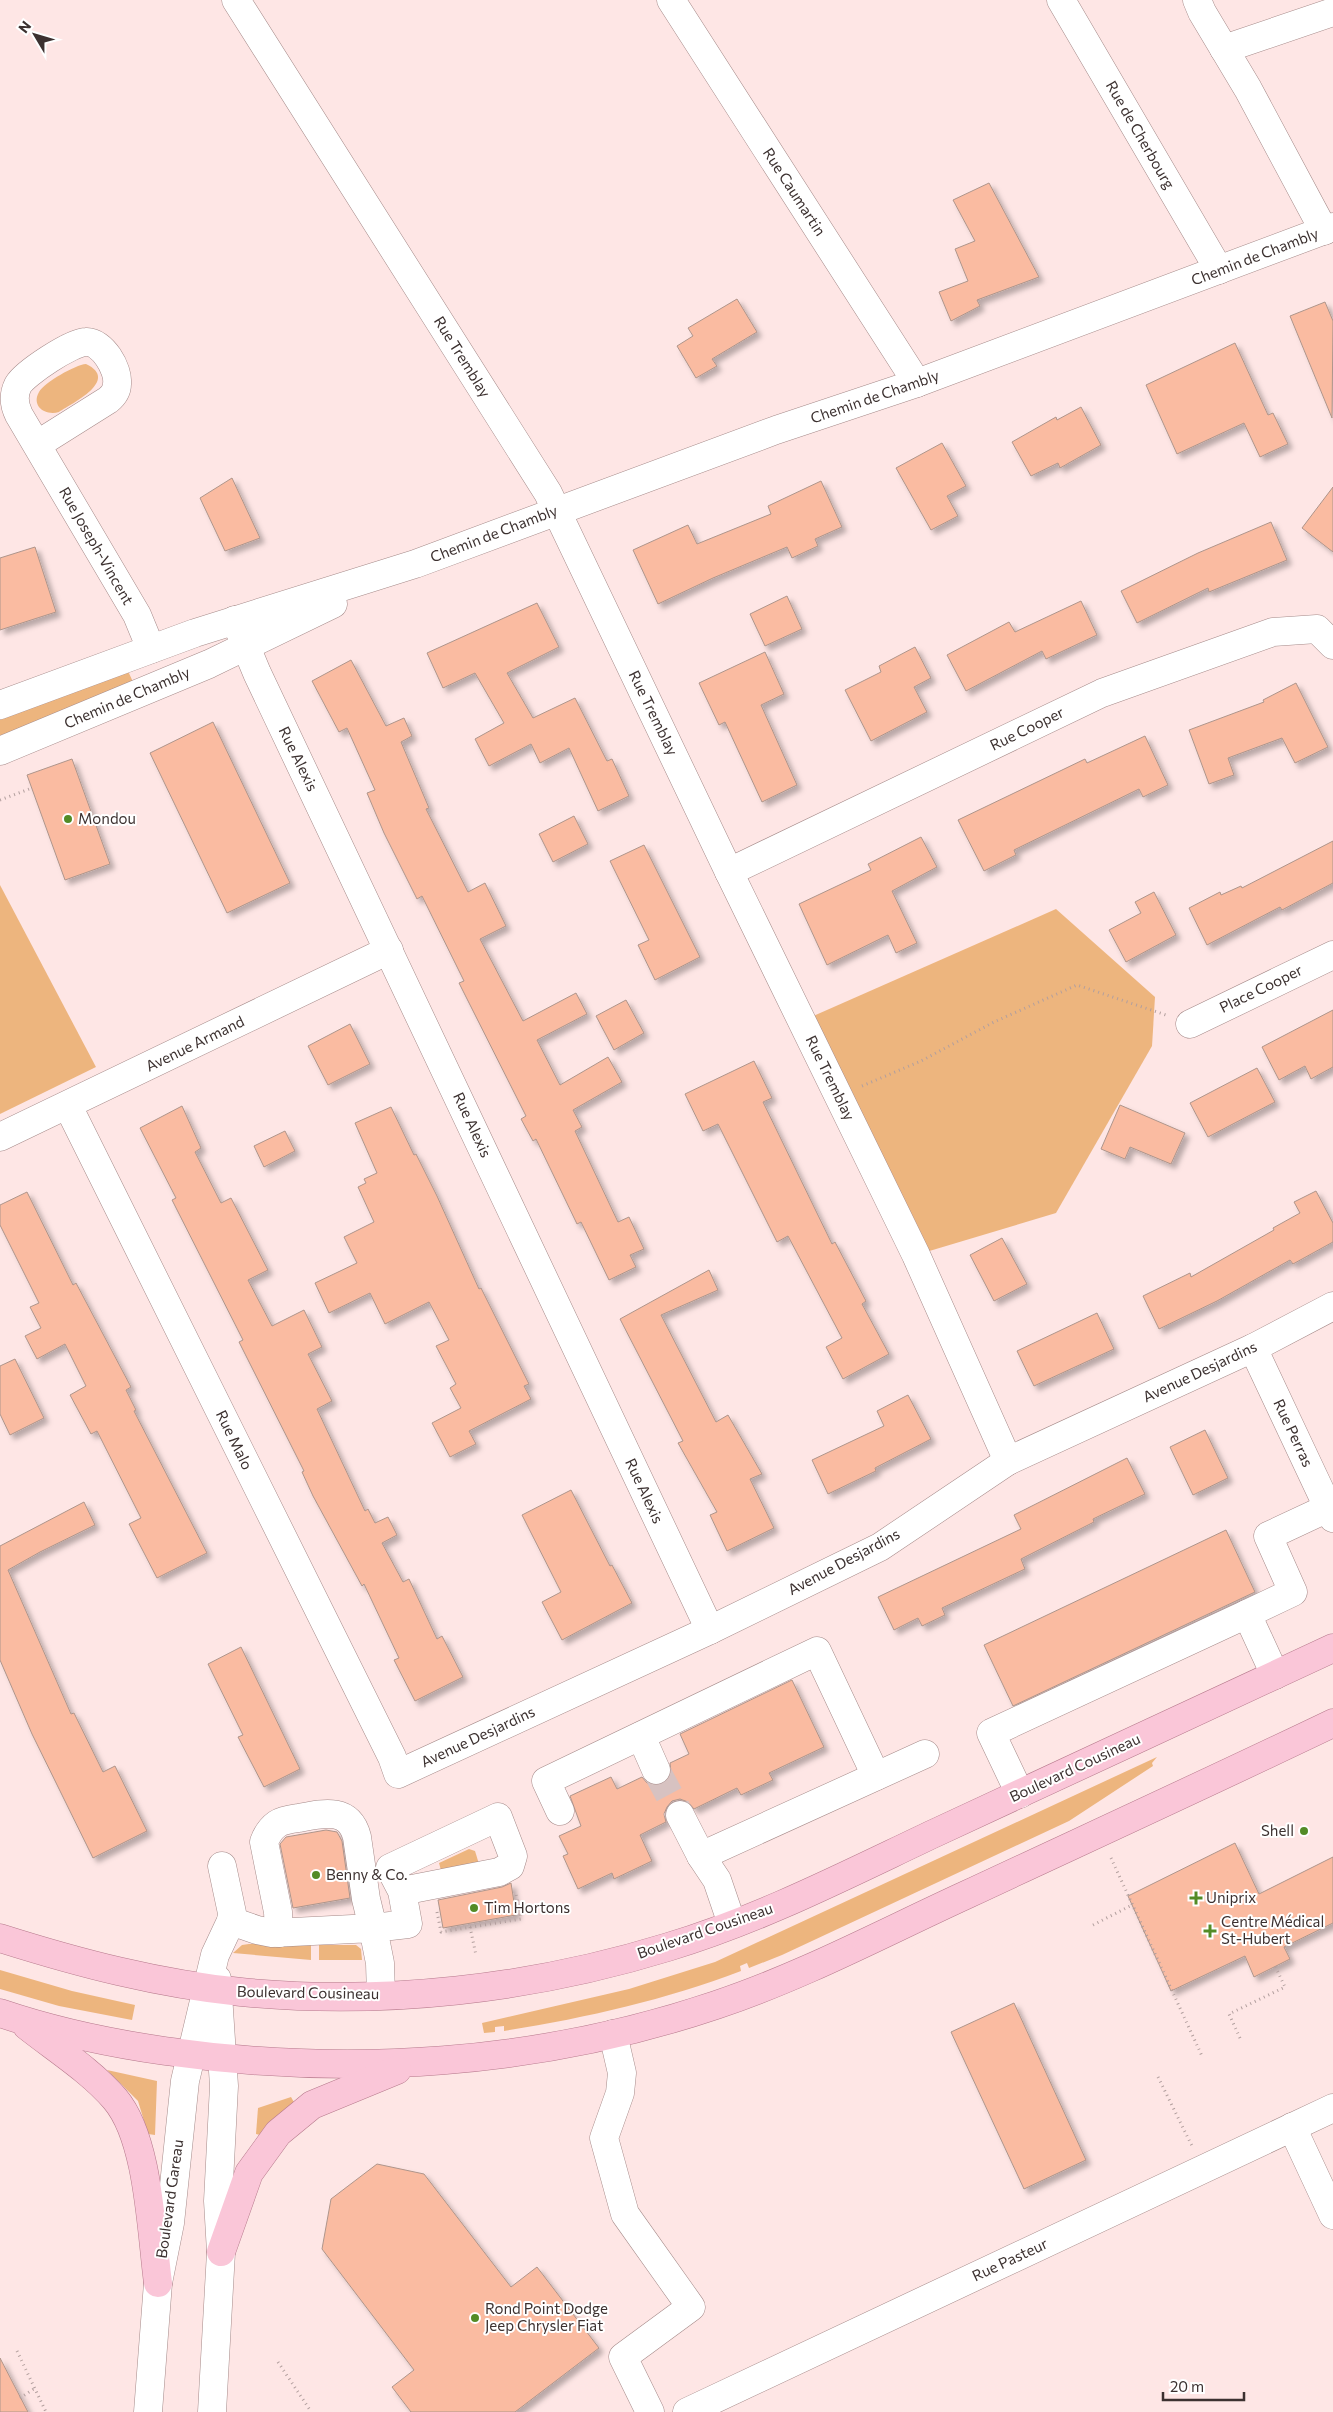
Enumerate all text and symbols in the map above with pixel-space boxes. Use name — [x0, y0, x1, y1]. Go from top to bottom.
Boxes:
north arrow — [10, 10, 60, 60]
text: N — [14, 17, 34, 36]
street label: Rue de Cherbourg — [1103, 77, 1179, 192]
street label: Rue Caumartin — [760, 144, 830, 239]
street label: Chemin de Chambly — [1188, 223, 1321, 289]
street label: Rue Tremblay — [431, 313, 495, 401]
street label: Chemin de Chambly — [808, 366, 942, 427]
street label: Rue Joseph-Vincent — [56, 483, 138, 608]
street label: Chemin de Chambly — [427, 500, 560, 566]
street label: Chemin de Chambly — [61, 662, 192, 732]
street label: Rue Tremblay — [626, 667, 682, 758]
street label: Rue Cooper — [987, 702, 1067, 754]
street label: Rue Alexis — [275, 723, 322, 794]
place label: Mondou — [78, 809, 136, 827]
marker: Mondou — [62, 813, 74, 825]
street label: Place Cooper — [1216, 960, 1305, 1016]
street label: Avenue Armand — [142, 1011, 247, 1075]
street label: Rue Tremblay — [803, 1032, 859, 1123]
street label: Rue Alexis — [450, 1089, 496, 1160]
street label: Avenue Desjardins — [1140, 1337, 1260, 1405]
street label: Rue Perras — [1270, 1396, 1317, 1469]
street label: Rue Malo — [213, 1407, 257, 1472]
street label: Rue Alexis — [622, 1455, 668, 1526]
street label: Avenue Desjardins — [785, 1524, 903, 1598]
street label: Avenue Desjardins — [418, 1702, 538, 1770]
street label: Boulevard Cousineau — [1006, 1729, 1143, 1805]
place label: Shell — [1261, 1821, 1294, 1839]
marker: Shell — [1298, 1825, 1310, 1837]
place label: Benny & Co. — [326, 1865, 408, 1883]
marker: Benny & Co. — [310, 1869, 322, 1881]
place label: Uniprix — [1206, 1888, 1256, 1906]
marker: Uniprix — [1190, 1892, 1202, 1904]
place label: Tim Hortons — [484, 1898, 570, 1916]
street label: Boulevard Cousineau — [634, 1898, 775, 1962]
marker: Tim Hortons — [468, 1902, 480, 1914]
place label: Centre Médical St-Hubert — [1221, 1912, 1324, 1947]
marker: Centre Médical St-Hubert — [1203, 1924, 1217, 1938]
street label: Boulevard Cousineau — [237, 1982, 379, 2002]
street label: Boulevard Gareau — [152, 2138, 186, 2259]
street label: Rue Pasteur — [969, 2234, 1050, 2284]
place label: Rond Point Dodge Jeep Chrysler Fiat — [485, 2299, 608, 2334]
marker: Rond Point Dodge Jeep Chrysler Fiat — [469, 2312, 481, 2324]
scale bar — [1163, 2370, 1244, 2402]
text: 20 m — [1170, 2377, 1204, 2395]

